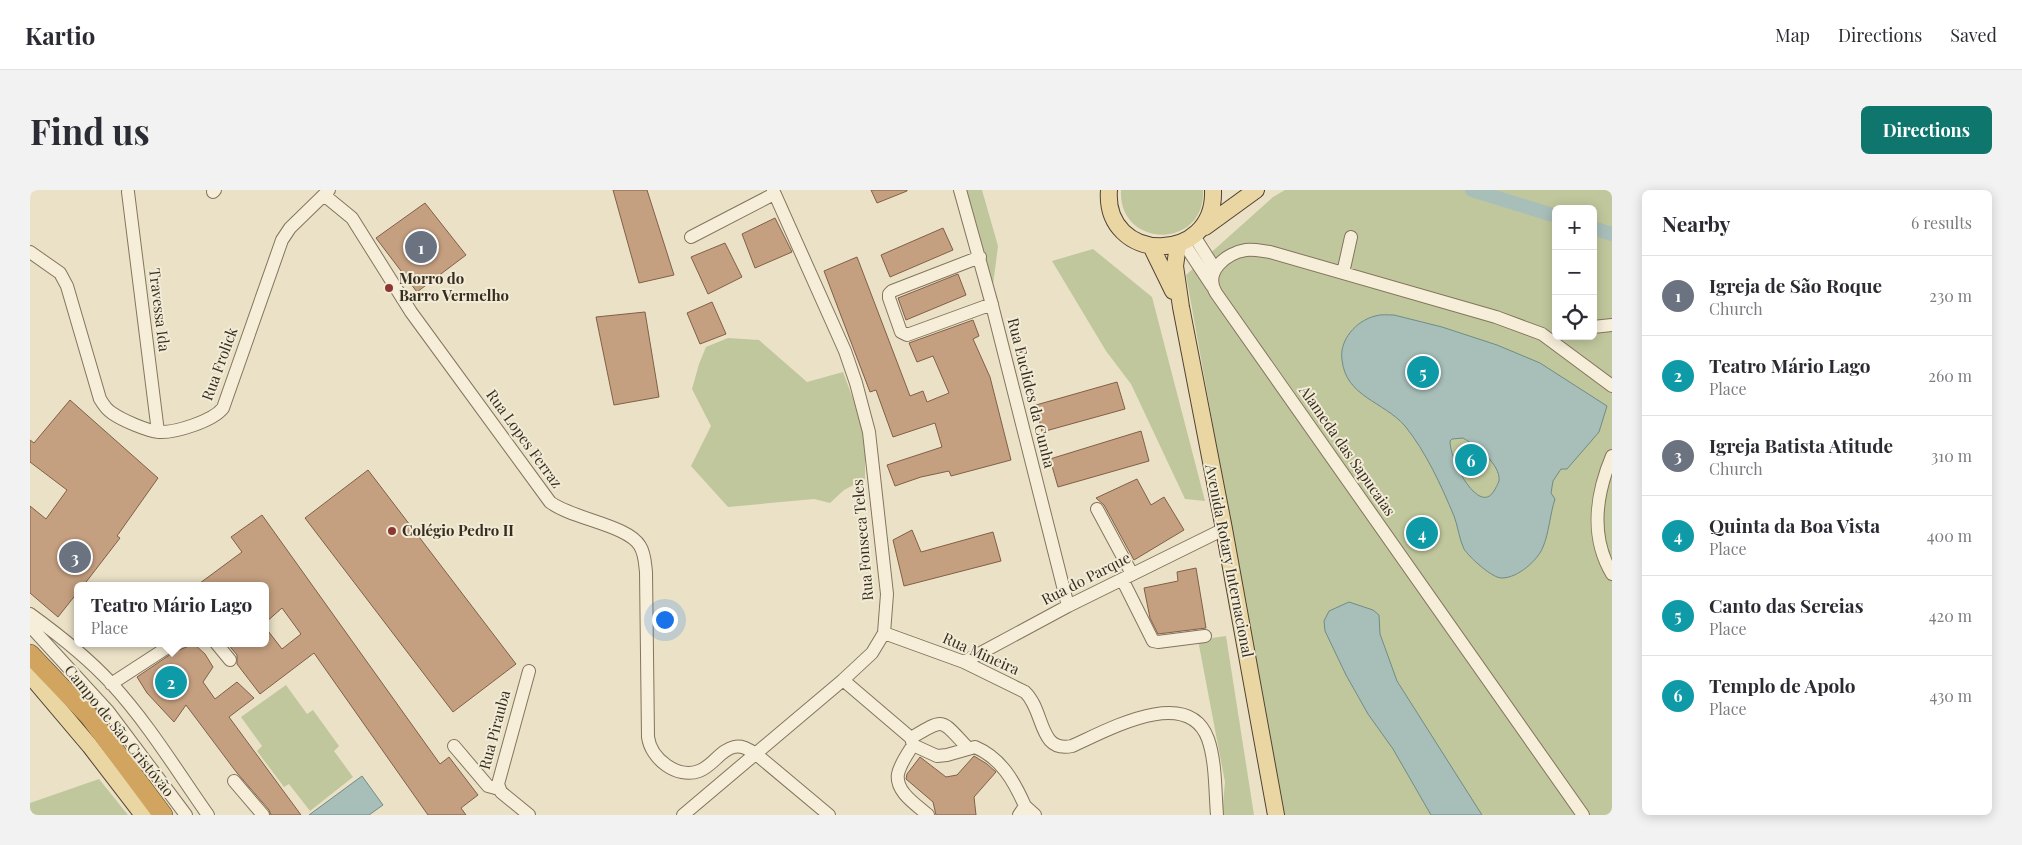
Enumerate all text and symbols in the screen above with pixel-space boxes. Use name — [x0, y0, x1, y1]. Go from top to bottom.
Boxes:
text: Kartio — [25, 19, 95, 51]
text: Map — [1775, 23, 1810, 47]
text: Directions — [1838, 23, 1922, 47]
text: Saved — [1950, 23, 1997, 47]
button: Directions — [1861, 106, 1992, 154]
text: Find us — [30, 107, 150, 154]
map controls — [1552, 205, 1597, 340]
button: + — [1552, 205, 1597, 250]
text: Nearby — [1662, 209, 1731, 237]
text: 6 results — [1911, 212, 1972, 233]
pin: 1 — [405, 228, 437, 266]
button: − — [1552, 250, 1597, 295]
street label: Travessa Ida — [145, 267, 175, 353]
place label: Morro do Barro Vermelho — [399, 268, 509, 305]
text: Igreja de São Roque — [1709, 272, 1882, 298]
marker: Morro do Barro Vermelho — [383, 282, 395, 294]
text: 1 — [1675, 285, 1681, 306]
text: 230 m — [1929, 285, 1972, 306]
button: locate — [1552, 295, 1597, 340]
text: Church — [1709, 298, 1763, 319]
street label: Rua Euclides da Cunha — [1004, 316, 1060, 470]
street label: Rua Frolick — [197, 324, 242, 403]
text: Teatro Mário Lago — [1709, 352, 1871, 378]
pin: 5 — [1407, 353, 1439, 391]
text: 2 — [1674, 365, 1682, 386]
text: 260 m — [1928, 365, 1972, 386]
text: Place — [1709, 378, 1747, 399]
street label: Alameda das Sapucaias — [1295, 380, 1400, 520]
street label: Rua Lopes Ferraz — [482, 385, 567, 492]
text: Igreja Batista Atitude — [1709, 432, 1893, 458]
pin: 6 — [1455, 441, 1487, 479]
text: 3 — [1674, 445, 1682, 466]
text: 310 m — [1931, 445, 1972, 466]
text: Church — [1709, 458, 1763, 479]
street label: Avenida Rotary Internacional — [1201, 462, 1259, 659]
street label: Rua Fonseca Teles — [847, 479, 877, 602]
text: Quinta da Boa Vista — [1709, 512, 1880, 538]
pin: 4 — [1406, 514, 1438, 552]
place label: Colégio Pedro II — [402, 520, 514, 540]
marker: Colégio Pedro II — [386, 525, 398, 537]
text: 4 — [1674, 525, 1682, 546]
text: 400 m — [1927, 525, 1972, 546]
pin: 3 — [59, 538, 91, 576]
text: Place — [1709, 538, 1747, 559]
street label: Rua do Parque — [1038, 547, 1133, 609]
popup — [74, 582, 269, 647]
text: Teatro Mário Lago — [91, 591, 252, 617]
text: Canto das Sereias — [1709, 592, 1863, 618]
text: 5 — [1674, 605, 1682, 626]
text: 420 m — [1929, 605, 1972, 626]
your location — [652, 607, 678, 633]
text: Place — [91, 617, 128, 638]
text: Place — [1709, 618, 1747, 639]
street label: Rua Mineira — [940, 627, 1023, 679]
street label: Campo de São Cristóvão — [60, 660, 179, 800]
pin: 2 — [155, 663, 187, 701]
text: Templo de Apolo — [1709, 672, 1856, 698]
text: 6 — [1674, 685, 1682, 706]
text: 430 m — [1929, 685, 1972, 706]
street label: Rua Pirauba — [474, 687, 514, 772]
text: Place — [1709, 698, 1747, 719]

